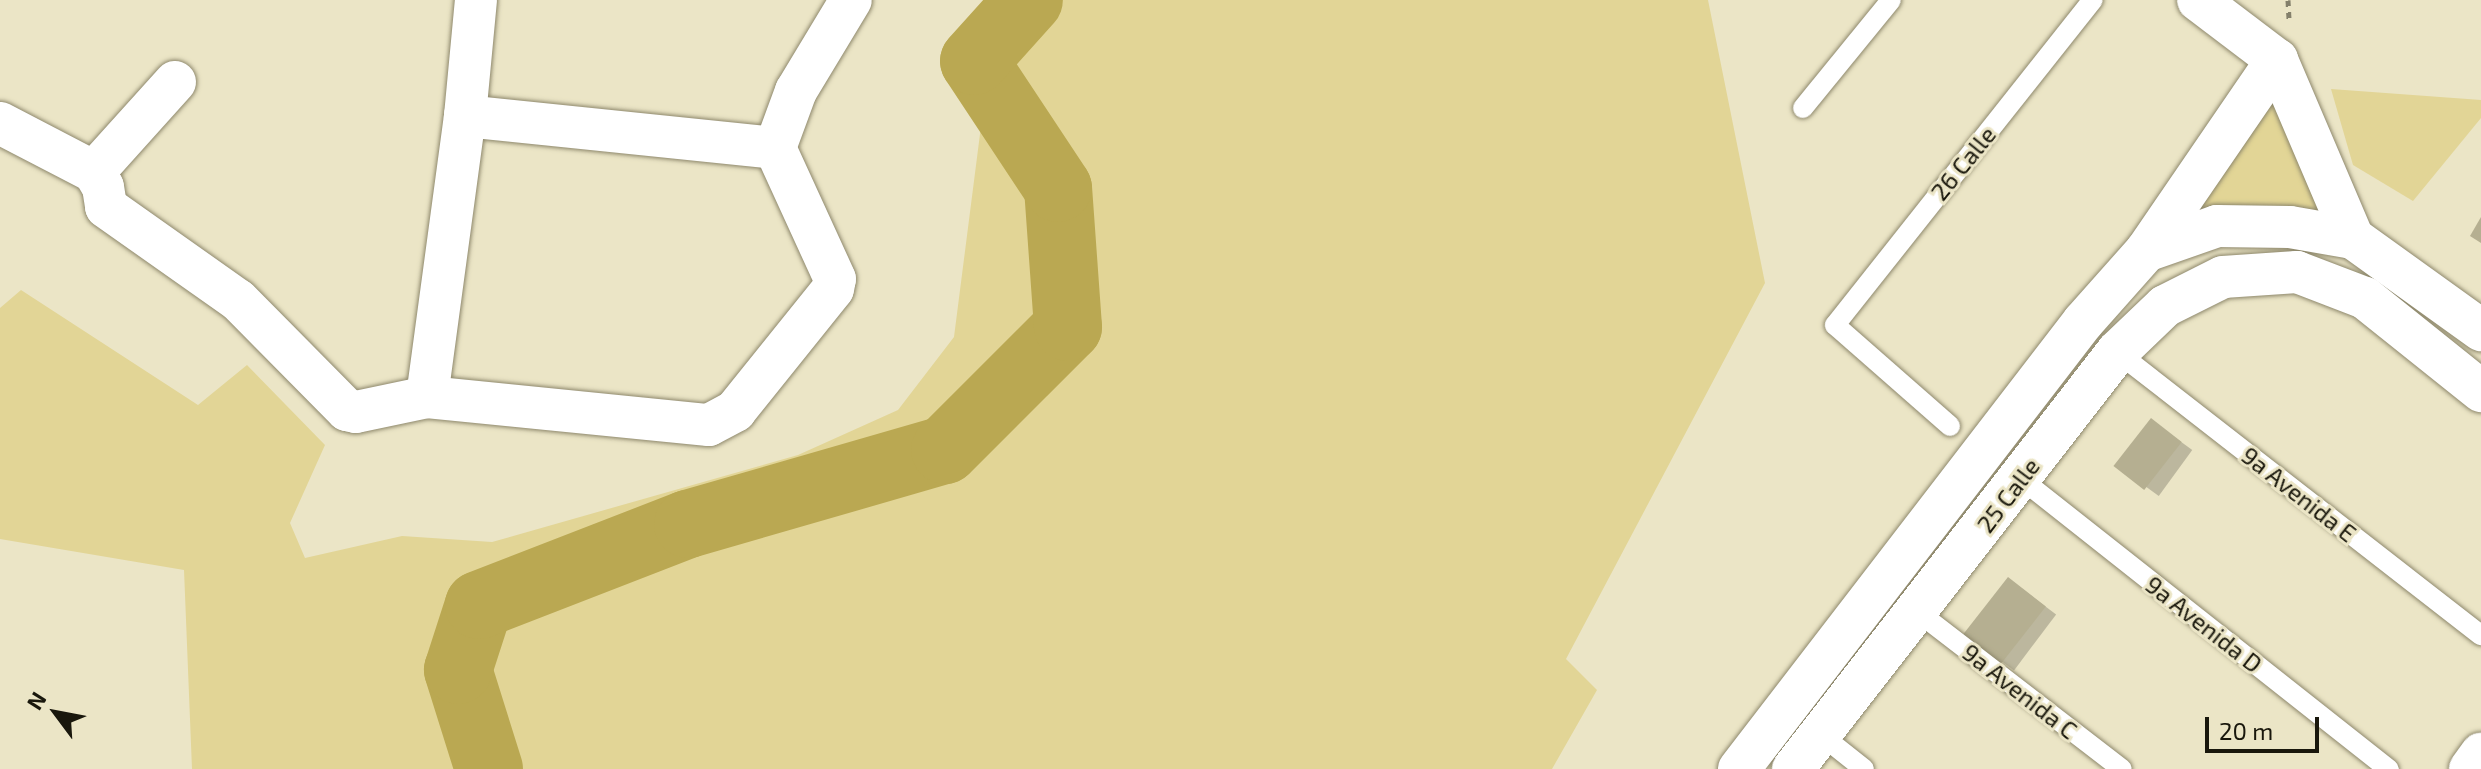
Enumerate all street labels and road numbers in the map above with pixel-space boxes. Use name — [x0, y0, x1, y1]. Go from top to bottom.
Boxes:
street label: 26 Calle — [1925, 120, 2001, 206]
street label: 9a Avenida E — [2236, 440, 2362, 548]
street label: 25 Calle — [1971, 452, 2045, 538]
street label: 9a Avenida D — [2140, 569, 2268, 679]
street label: 9a Avenida C — [1957, 637, 2083, 745]

